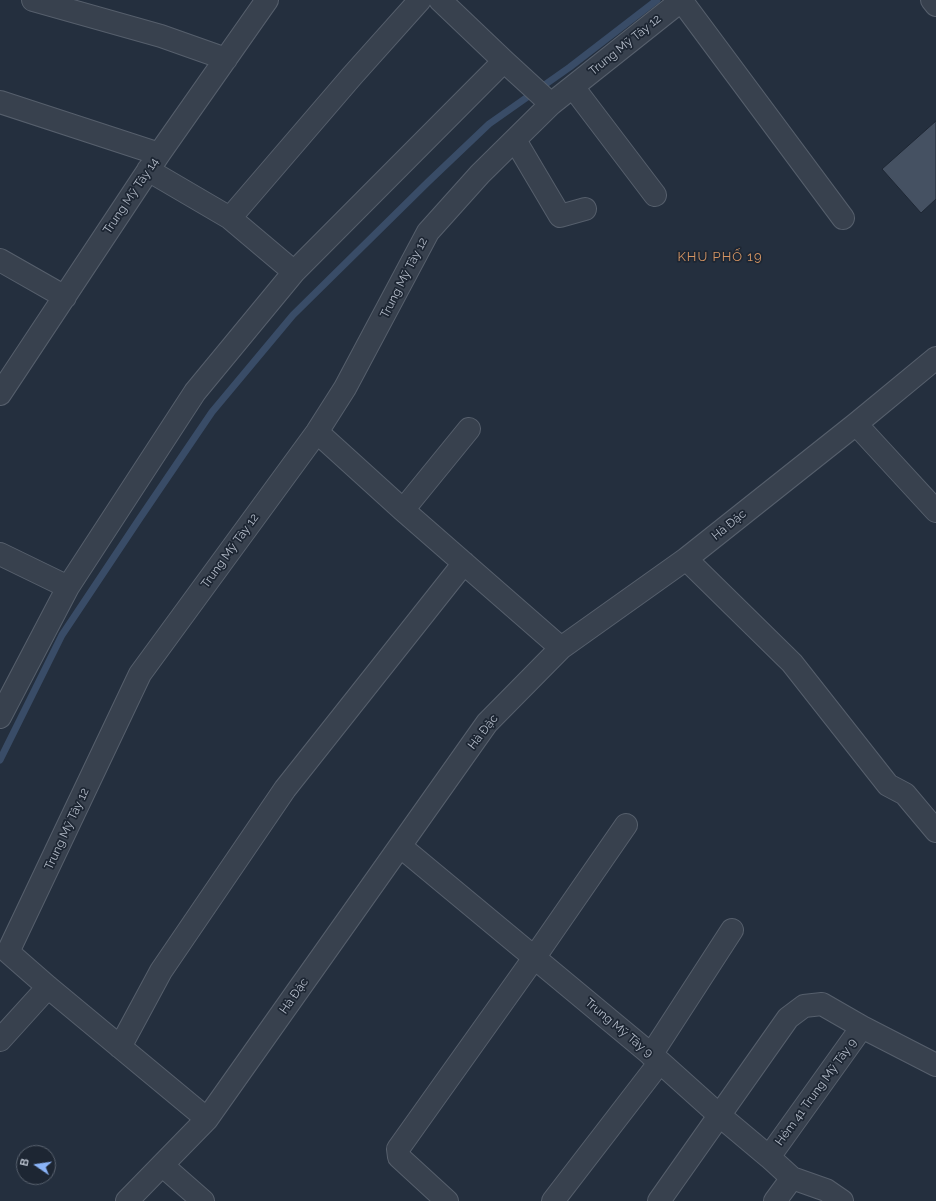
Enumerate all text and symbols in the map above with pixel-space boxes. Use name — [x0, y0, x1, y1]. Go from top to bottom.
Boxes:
street label: Trung Mỹ Tây 12 — [586, 12, 664, 78]
street label: Trung Mỹ Tây 14 — [100, 155, 162, 237]
street label: Trung Mỹ Tây 12 — [377, 235, 431, 321]
district label: KHU PHỐ 19 — [677, 249, 763, 265]
street label: Hà Đặc — [709, 507, 749, 543]
street label: Trung Mỹ Tây 12 — [198, 511, 262, 591]
street label: Hà Đặc — [465, 712, 501, 752]
street label: Trung Mỹ Tây 12 — [42, 786, 92, 872]
street label: Hà Đặc — [277, 975, 311, 1017]
street label: Trung Mỹ Tây 9 — [582, 995, 656, 1061]
street label: Hẻm 41 Trung Mỹ Tây 9 — [772, 1036, 860, 1148]
north arrow — [16, 1145, 56, 1185]
text: B — [18, 1157, 32, 1168]

